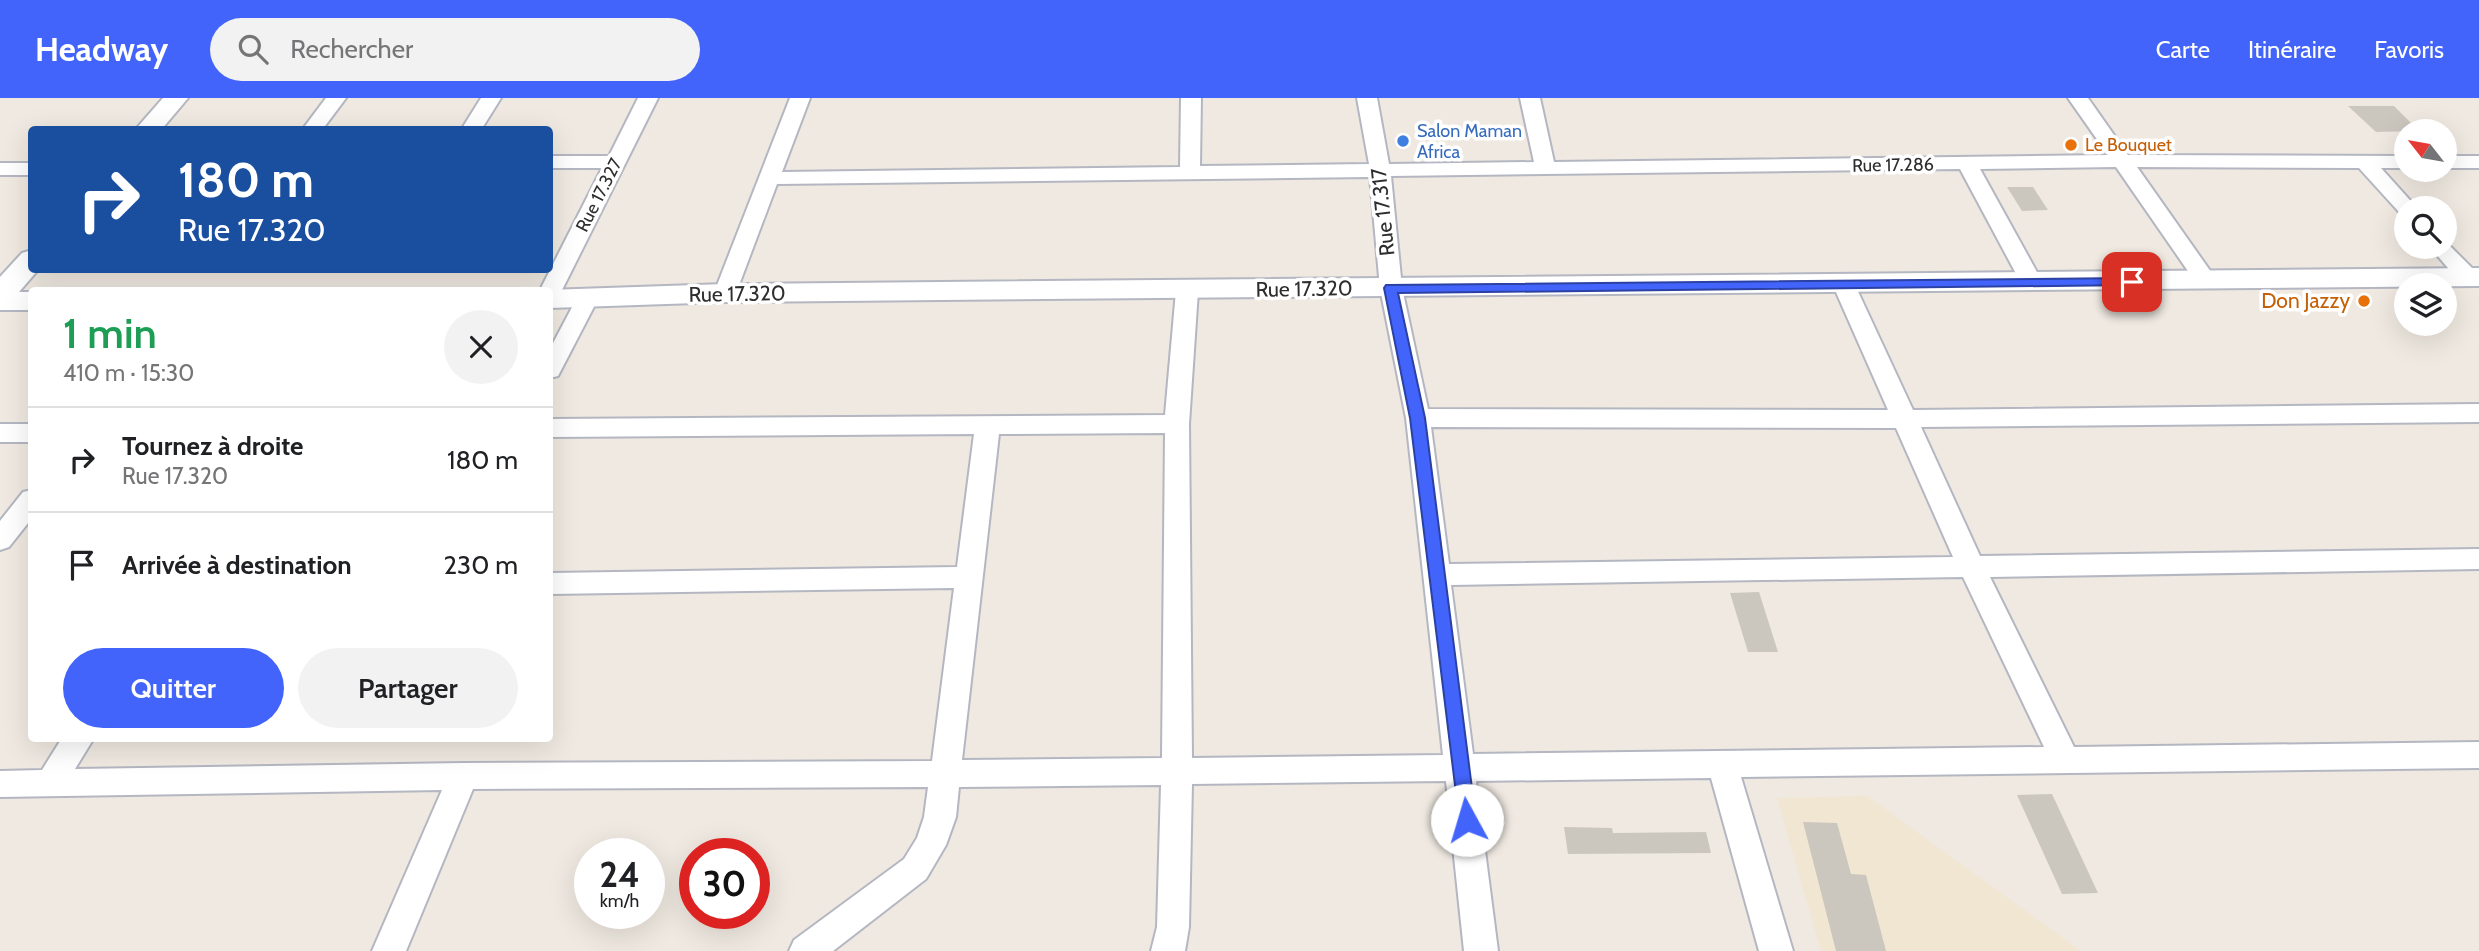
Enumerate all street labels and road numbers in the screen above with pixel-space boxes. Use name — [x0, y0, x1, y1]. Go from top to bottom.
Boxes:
street label: Rue 17.286 — [1852, 153, 1934, 177]
street label: Rue 17.327 — [571, 155, 627, 235]
street label: Rue 17.317 — [1365, 166, 1400, 257]
street label: Rue 17.320 — [1255, 275, 1353, 302]
street label: Rue 17.320 — [688, 280, 786, 307]

